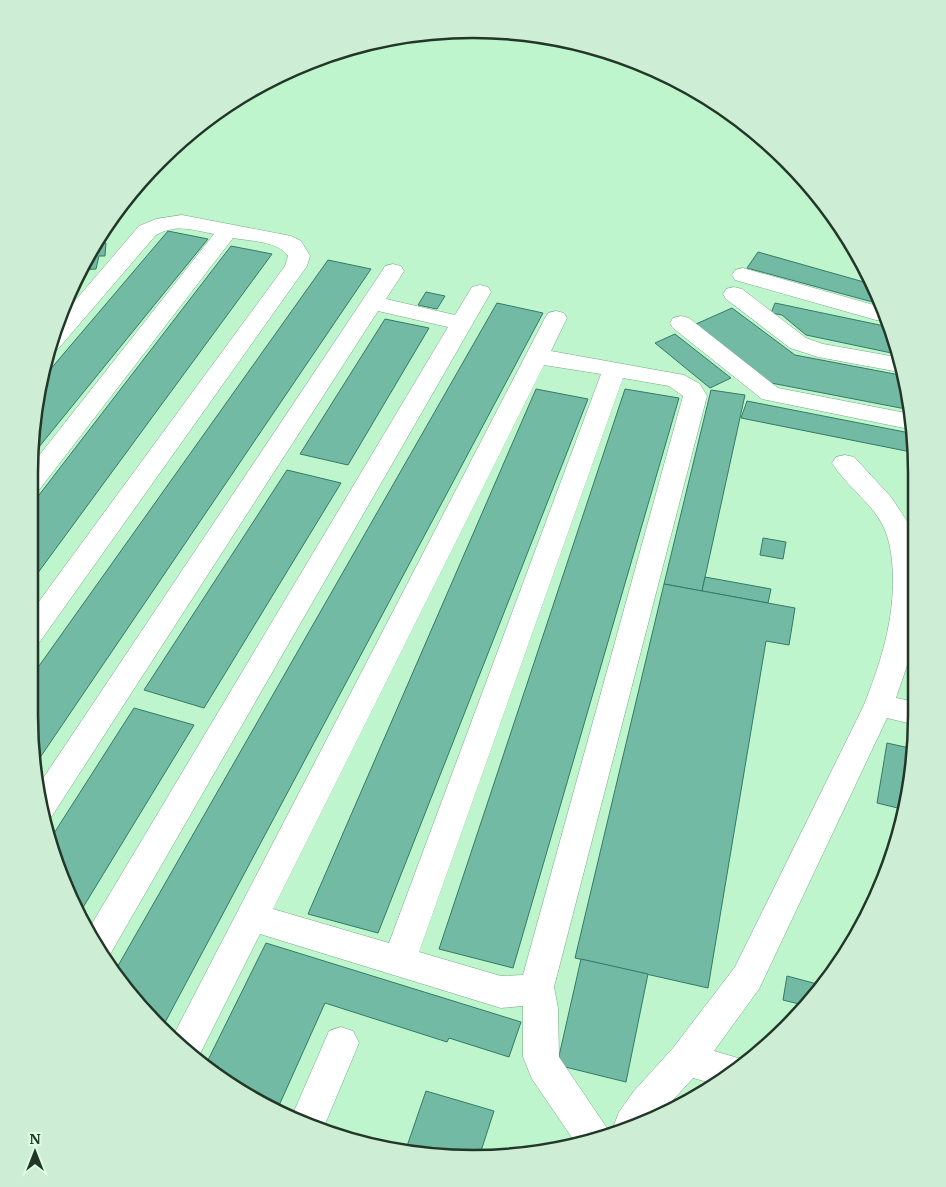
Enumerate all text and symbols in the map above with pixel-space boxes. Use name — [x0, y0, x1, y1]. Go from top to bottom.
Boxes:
north arrow — [10, 1127, 60, 1177]
text: N — [29, 1130, 41, 1148]

